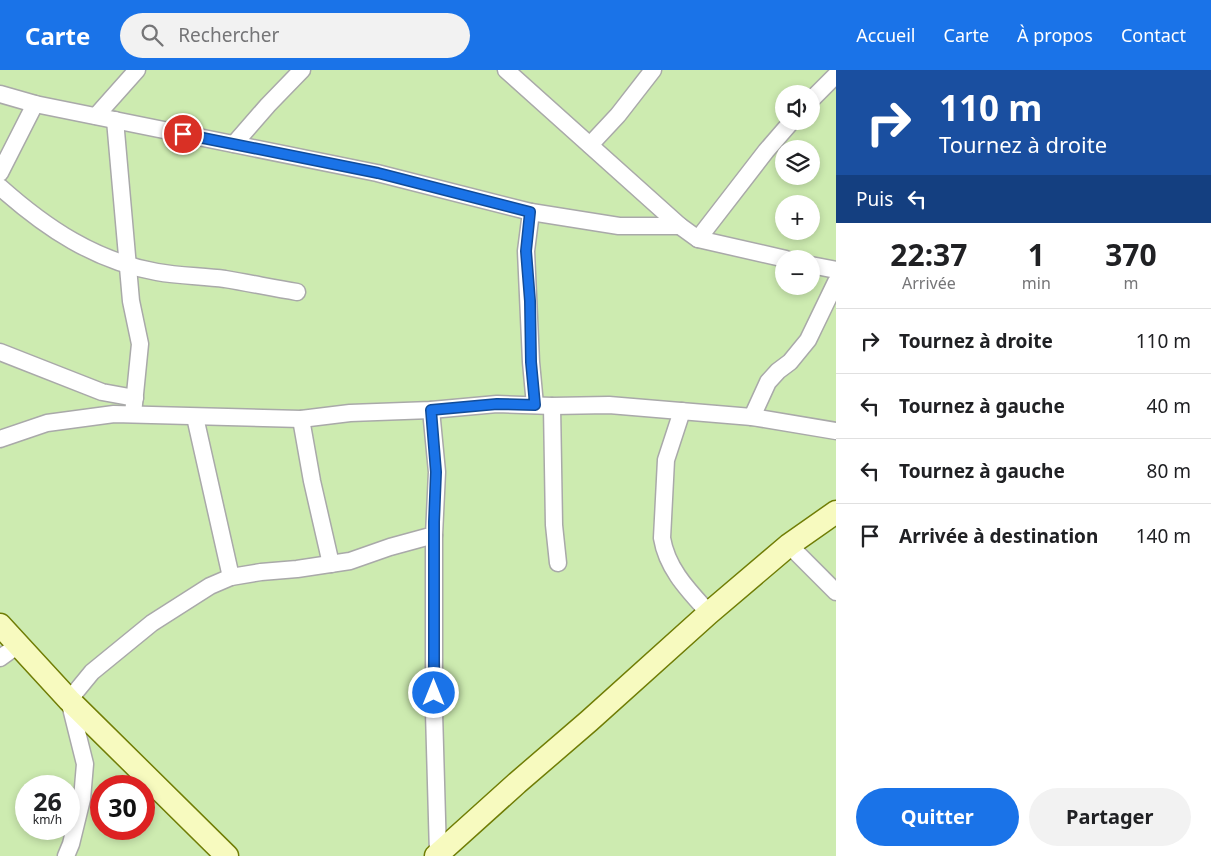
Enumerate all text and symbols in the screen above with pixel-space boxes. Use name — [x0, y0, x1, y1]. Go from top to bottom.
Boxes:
search box — [120, 13, 470, 58]
text: Carte — [25, 19, 90, 52]
icon: search — [138, 21, 166, 49]
text: Rechercher — [178, 22, 279, 48]
text: Accueil — [856, 23, 916, 47]
text: Carte — [944, 23, 989, 47]
text: À propos — [1017, 23, 1093, 47]
text: Contact — [1121, 23, 1186, 47]
text: 110 m — [939, 84, 1042, 131]
map controls — [775, 85, 820, 295]
button: sound — [775, 85, 820, 130]
icon: right — [856, 90, 921, 155]
pin — [162, 113, 204, 155]
icon: arrive — [169, 120, 197, 148]
text: Tournez à droite — [939, 129, 1107, 159]
button: layers — [775, 140, 820, 185]
icon: left — [903, 185, 931, 213]
text: Puis — [856, 186, 893, 212]
button: + — [775, 195, 820, 240]
text: 22:37 — [890, 234, 967, 275]
text: 1 — [1028, 234, 1045, 275]
text: 370 — [1105, 234, 1157, 275]
button: − — [775, 250, 820, 295]
text: Arrivée — [902, 272, 956, 294]
text: min — [1022, 272, 1051, 294]
text: m — [1123, 272, 1138, 294]
icon: right — [856, 327, 884, 355]
text: Tournez à droite — [899, 328, 1053, 354]
text: 110 m — [1136, 328, 1191, 354]
icon: left — [856, 392, 884, 420]
text: Tournez à gauche — [899, 393, 1065, 419]
text: 40 m — [1147, 393, 1191, 419]
icon: left — [856, 457, 884, 485]
text: Tournez à gauche — [899, 458, 1065, 484]
text: 80 m — [1147, 458, 1191, 484]
icon: arrive — [856, 522, 884, 550]
text: Arrivée à destination — [899, 523, 1098, 549]
text: 140 m — [1136, 523, 1191, 549]
position arrow — [407, 666, 459, 718]
speed limit sign: 30 — [90, 775, 155, 840]
text: 26 — [33, 784, 62, 818]
button: Quitter — [856, 788, 1019, 846]
button: Partager — [1029, 788, 1191, 846]
text: km/h — [33, 811, 62, 828]

